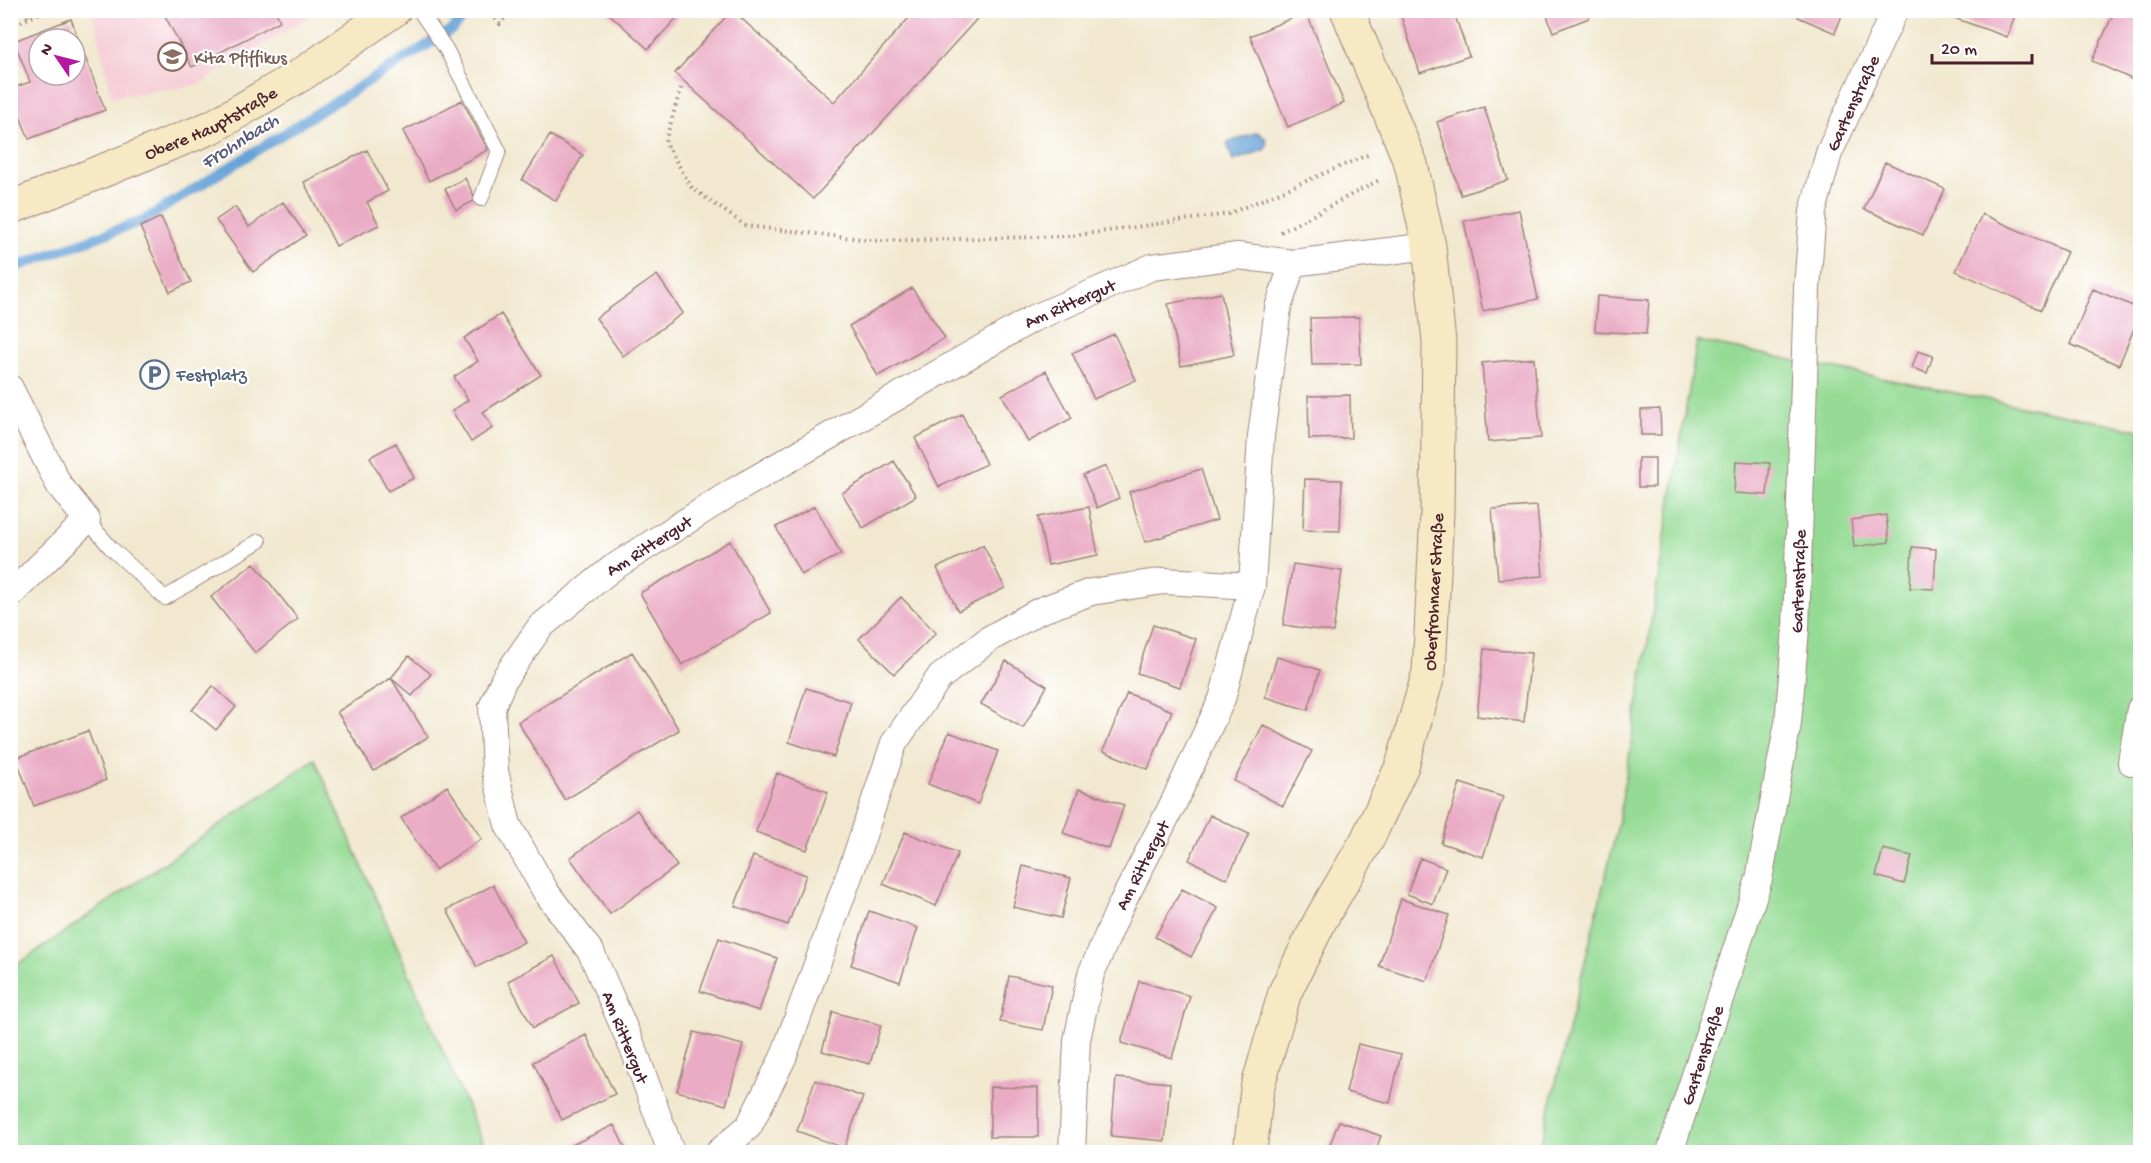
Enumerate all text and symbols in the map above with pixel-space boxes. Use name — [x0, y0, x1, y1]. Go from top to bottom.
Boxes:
north arrow — [27, 27, 87, 87]
scale bar — [1932, 27, 2032, 65]
text: N — [37, 40, 59, 60]
text: 20 m — [1941, 40, 1977, 61]
school or university icon: Kita Pfiffikus — [157, 41, 189, 73]
place label: Kita Pfiffikus — [194, 49, 288, 70]
street label: Gartenstraße — [1823, 52, 1886, 155]
street label: Obere Hauptstraße — [142, 83, 282, 166]
water label: Frohnbach — [198, 110, 284, 176]
street label: Am Rittergut — [1021, 275, 1121, 334]
parking icon: Festplatz — [139, 358, 171, 390]
place label: Festplatz — [175, 366, 248, 387]
street label: Am Rittergut — [603, 511, 698, 582]
street label: Oberfrohnaer Straße — [1421, 512, 1450, 671]
street label: Gartenstraße — [1788, 528, 1812, 633]
street label: Am Rittergut — [1112, 816, 1176, 914]
street label: Am Rittergut — [596, 989, 652, 1089]
street label: Gartenstraße — [1678, 1003, 1730, 1108]

